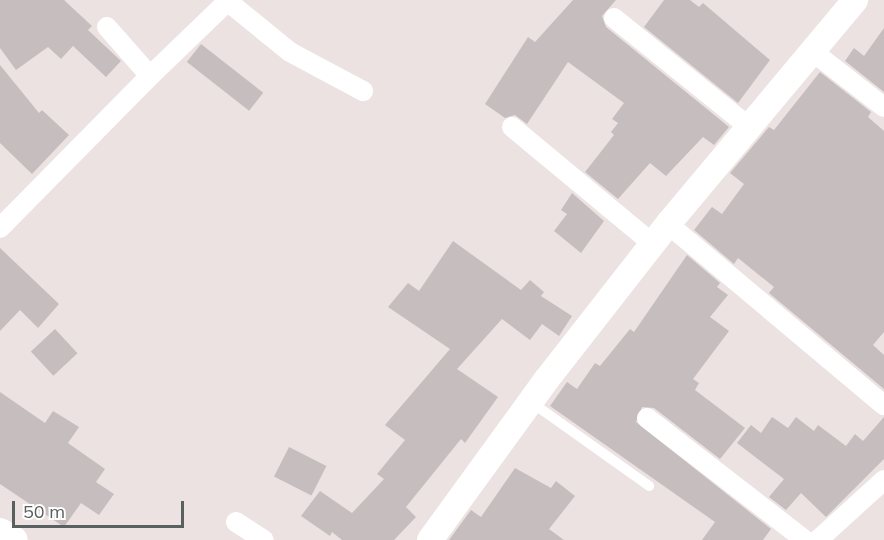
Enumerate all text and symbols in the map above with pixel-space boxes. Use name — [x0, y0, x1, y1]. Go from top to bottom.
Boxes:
scale bar — [15, 489, 188, 527]
text: 50 m — [23, 500, 65, 523]

